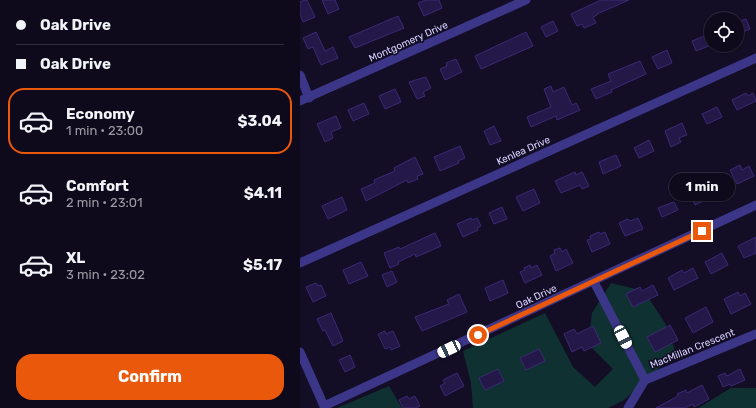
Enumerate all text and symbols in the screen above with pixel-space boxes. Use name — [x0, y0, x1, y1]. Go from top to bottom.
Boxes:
map controls — [704, 12, 744, 52]
button: locate — [704, 12, 744, 52]
text: Oak Drive — [40, 16, 111, 34]
street label: Montgomery Drive — [367, 19, 450, 65]
text: Oak Drive — [40, 55, 111, 73]
icon: car — [18, 103, 54, 139]
text: Economy — [66, 105, 135, 123]
text: $3.04 — [237, 112, 282, 130]
text: 1 min · 23:00 — [66, 123, 143, 138]
street label: Kenlea Drive — [495, 134, 552, 168]
callout: 1 min — [669, 173, 735, 201]
icon: car — [18, 175, 54, 211]
text: Comfort — [66, 177, 129, 195]
text: 1 min — [685, 179, 719, 194]
text: $4.11 — [244, 184, 282, 202]
text: 2 min · 23:01 — [66, 195, 143, 210]
route end — [693, 222, 711, 240]
icon: car — [18, 247, 54, 283]
text: XL — [66, 249, 85, 267]
text: $5.17 — [243, 256, 282, 274]
text: 3 min · 23:02 — [66, 267, 145, 282]
street label: Oak Drive — [514, 282, 559, 312]
car — [612, 324, 634, 350]
route start — [469, 326, 487, 344]
street label: MacMillan Crescent — [648, 326, 737, 371]
car — [436, 338, 462, 360]
button: Confirm — [16, 354, 284, 400]

